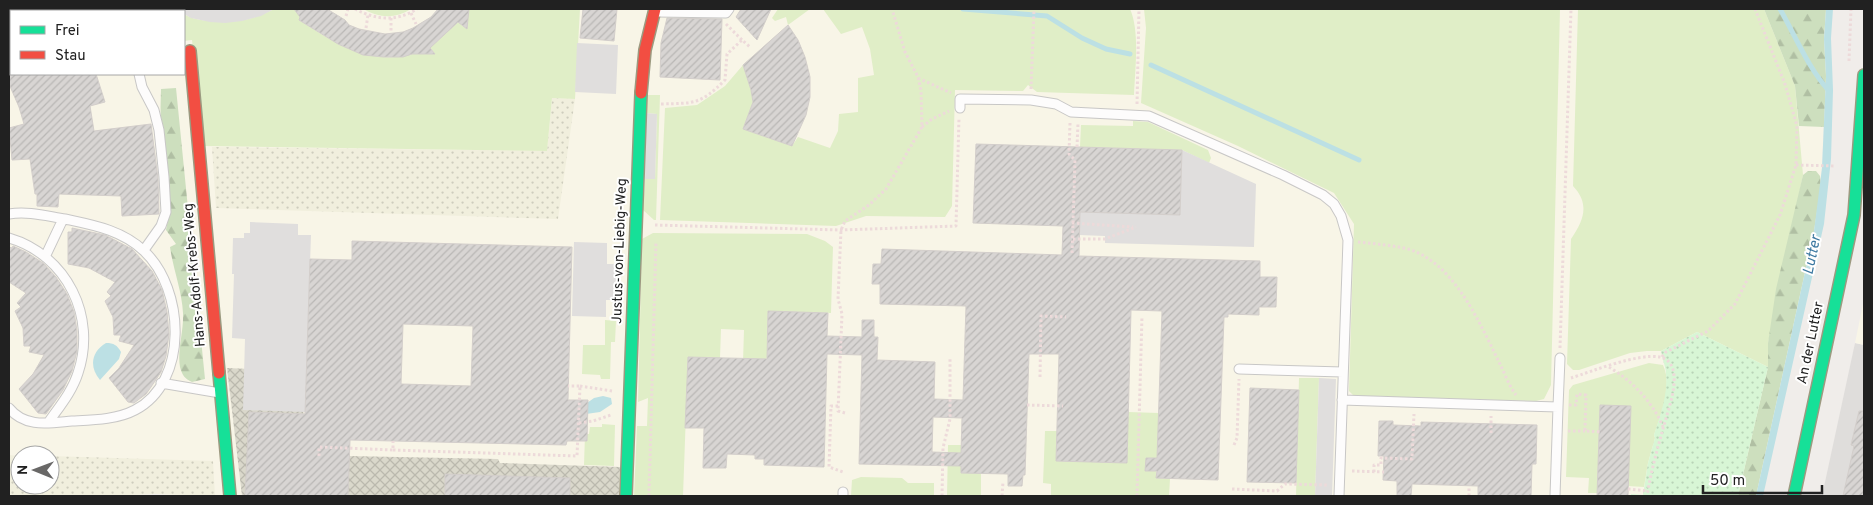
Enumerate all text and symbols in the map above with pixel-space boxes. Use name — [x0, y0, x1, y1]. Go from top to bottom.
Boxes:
legend — [10, 10, 185, 75]
text: Frei — [55, 22, 80, 41]
text: Stau — [55, 47, 86, 66]
street label: Justus-von-Liebig-Weg — [609, 178, 631, 324]
street label: Hans-Adolf-Krebs-Weg — [180, 202, 210, 348]
water label: Lutter — [1800, 232, 1827, 276]
street label: An der Lutter — [1794, 300, 1828, 386]
north arrow — [10, 445, 60, 495]
scale bar — [1703, 462, 1822, 494]
text: N — [15, 465, 32, 475]
text: 50 m — [1710, 472, 1745, 491]

